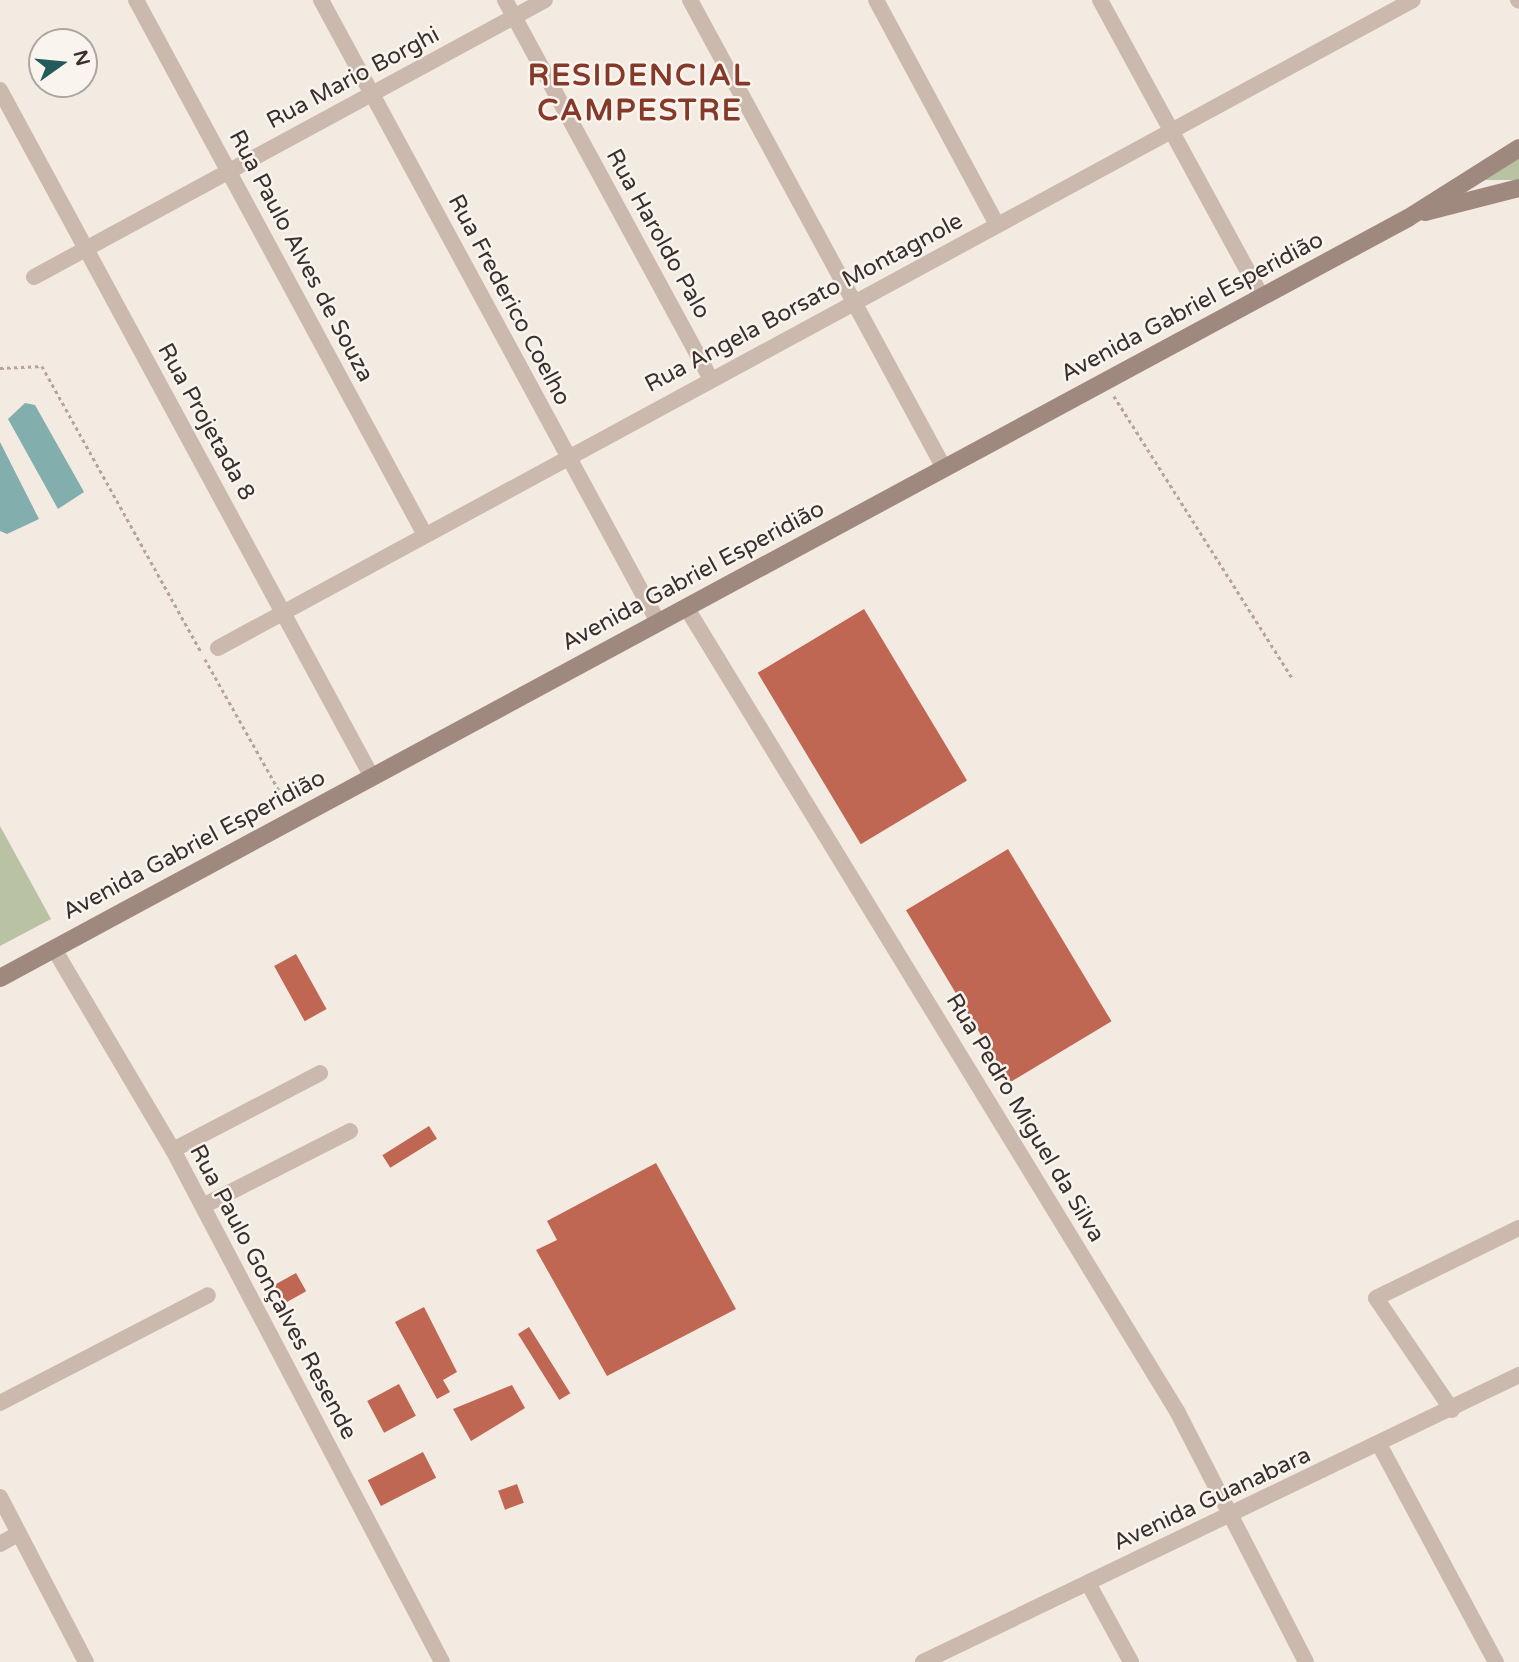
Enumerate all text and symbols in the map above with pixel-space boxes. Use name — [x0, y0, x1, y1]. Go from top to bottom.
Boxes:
street label: Rua Mario Borghi — [262, 21, 444, 135]
north arrow — [28, 28, 98, 98]
text: N — [69, 48, 94, 68]
district label: RESIDENCIAL CAMPESTRE — [529, 58, 751, 128]
street label: Rua Paulo Alves de Souza — [223, 125, 379, 387]
street label: Rua Haroldo Palo — [600, 144, 716, 324]
street label: Rua Frederico Coelho — [442, 190, 576, 410]
street label: Rua Angela Borsato Montagnole — [640, 207, 968, 399]
street label: Avenida Gabriel Esperidião — [1056, 226, 1328, 388]
street label: Rua Projetada 8 — [151, 339, 261, 505]
street label: Avenida Gabriel Esperidião — [557, 495, 829, 657]
street label: Avenida Gabriel Esperidião — [58, 764, 330, 926]
street label: Rua Pedro Miguel da Silva — [940, 989, 1110, 1247]
street label: Rua Paulo Gonçalves Resende — [183, 1140, 363, 1444]
street label: Avenida Guanabara — [1109, 1441, 1315, 1557]

